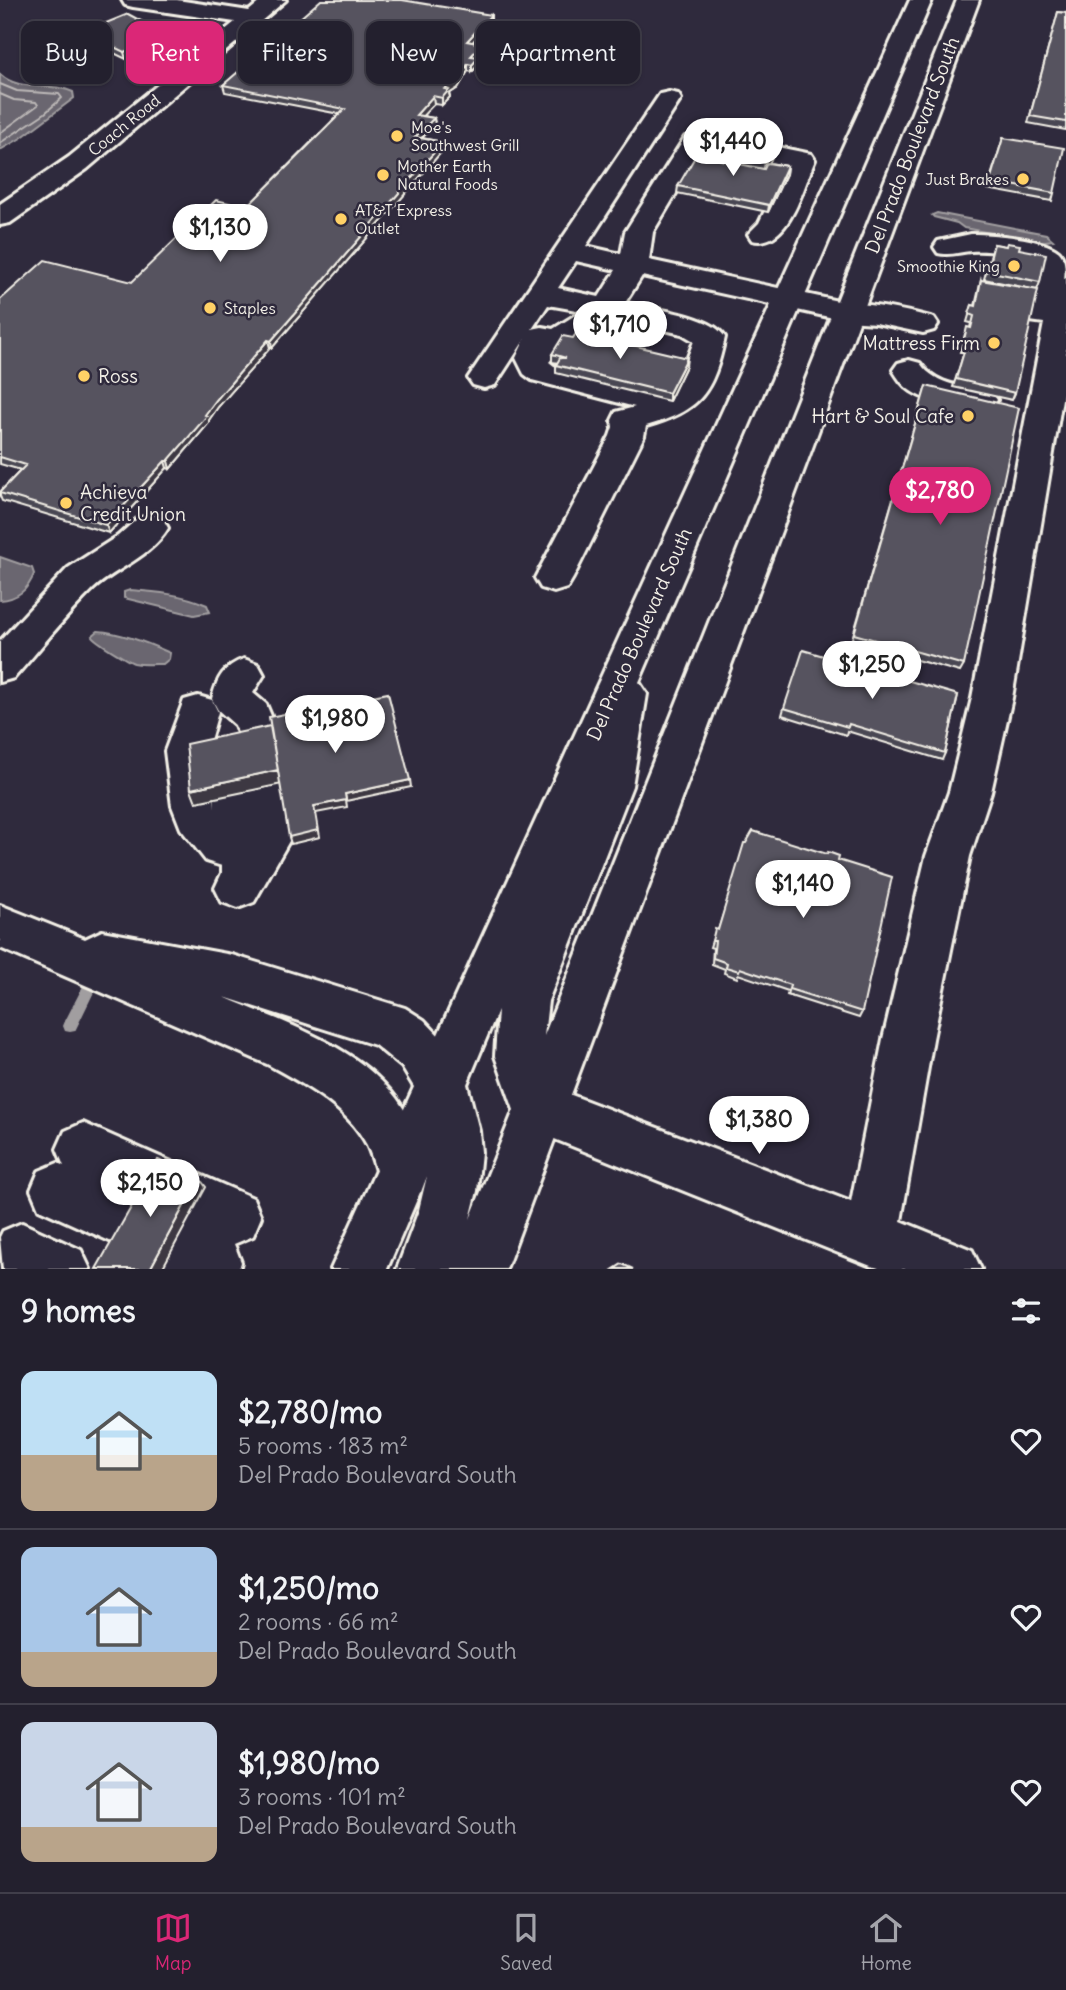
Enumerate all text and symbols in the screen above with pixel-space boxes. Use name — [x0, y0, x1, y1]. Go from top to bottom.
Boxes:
chip: Buy — [21, 21, 112, 84]
chip: Rent — [126, 21, 224, 84]
chip: Filters — [238, 21, 352, 84]
chip: New — [366, 21, 462, 84]
chip: Apartment — [476, 21, 640, 84]
street label: Del Prado Boulevard South — [860, 33, 964, 257]
street label: Coach Road — [84, 90, 164, 160]
place label: Moe's Southwest Grill — [411, 117, 519, 155]
pin: $1,440 — [676, 118, 790, 178]
text: $1,440 — [699, 126, 767, 155]
marker: Moe's Southwest Grill — [389, 128, 405, 144]
place label: Mother Earth Natural Foods — [397, 156, 498, 194]
marker: Mother Earth Natural Foods — [375, 167, 391, 183]
place label: Just Brakes — [925, 169, 1009, 189]
marker: Just Brakes — [1015, 171, 1031, 187]
place label: AT&T Express Outlet — [355, 200, 452, 238]
pin: $1,130 — [163, 204, 277, 264]
marker: AT&T Express Outlet — [333, 211, 349, 227]
text: $1,130 — [189, 212, 251, 241]
place label: Smoothie King — [897, 256, 1000, 276]
marker: Smoothie King — [1006, 258, 1022, 274]
place label: Staples — [224, 298, 276, 318]
marker: Staples — [202, 300, 218, 316]
pin: $1,710 — [563, 302, 677, 361]
text: $1,710 — [589, 309, 651, 338]
place label: Mattress Firm — [862, 331, 980, 355]
marker: Mattress Firm — [986, 335, 1002, 351]
place label: Ross — [98, 364, 138, 388]
marker: Ross — [76, 368, 92, 384]
place label: Hart & Soul Cafe — [811, 404, 954, 428]
marker: Hart & Soul Cafe — [960, 408, 976, 424]
pin: $2,780 — [883, 468, 997, 527]
text: $2,780 — [905, 475, 975, 504]
place label: Achieva Credit Union — [80, 480, 186, 526]
marker: Achieva Credit Union — [58, 495, 74, 511]
street label: Del Prado Boulevard South — [581, 524, 697, 744]
pin: $1,250 — [815, 642, 929, 701]
text: $1,250 — [838, 649, 906, 678]
pin: $1,980 — [278, 696, 392, 755]
text: $1,980 — [301, 703, 369, 732]
pin: $1,140 — [746, 860, 860, 920]
text: $1,140 — [772, 868, 834, 897]
pin: $1,380 — [702, 1096, 816, 1156]
text: $1,380 — [725, 1104, 793, 1133]
pin: $2,150 — [93, 1160, 207, 1219]
text: $2,150 — [117, 1167, 183, 1196]
text: 9 homes — [21, 1292, 136, 1330]
icon: filters — [1007, 1292, 1045, 1330]
text: $2,780/mo — [238, 1393, 382, 1431]
icon: home — [77, 1399, 161, 1483]
icon: heart — [1007, 1422, 1045, 1460]
text: 5 rooms · 183 m² — [238, 1431, 408, 1460]
text: Del Prado Boulevard South — [238, 1460, 517, 1489]
text: $1,250/mo — [238, 1569, 379, 1607]
icon: home — [77, 1575, 161, 1659]
icon: heart — [1007, 1598, 1045, 1636]
text: 2 rooms · 66 m² — [238, 1607, 399, 1636]
text: Del Prado Boulevard South — [238, 1636, 517, 1665]
text: $1,980/mo — [238, 1744, 380, 1782]
icon: home — [77, 1750, 161, 1834]
icon: heart — [1007, 1773, 1045, 1811]
text: 3 rooms · 101 m² — [238, 1782, 406, 1811]
text: Del Prado Boulevard South — [238, 1811, 517, 1840]
tab: Map — [154, 1909, 192, 1975]
tab: Saved — [500, 1909, 552, 1975]
tab: Home — [861, 1909, 912, 1975]

